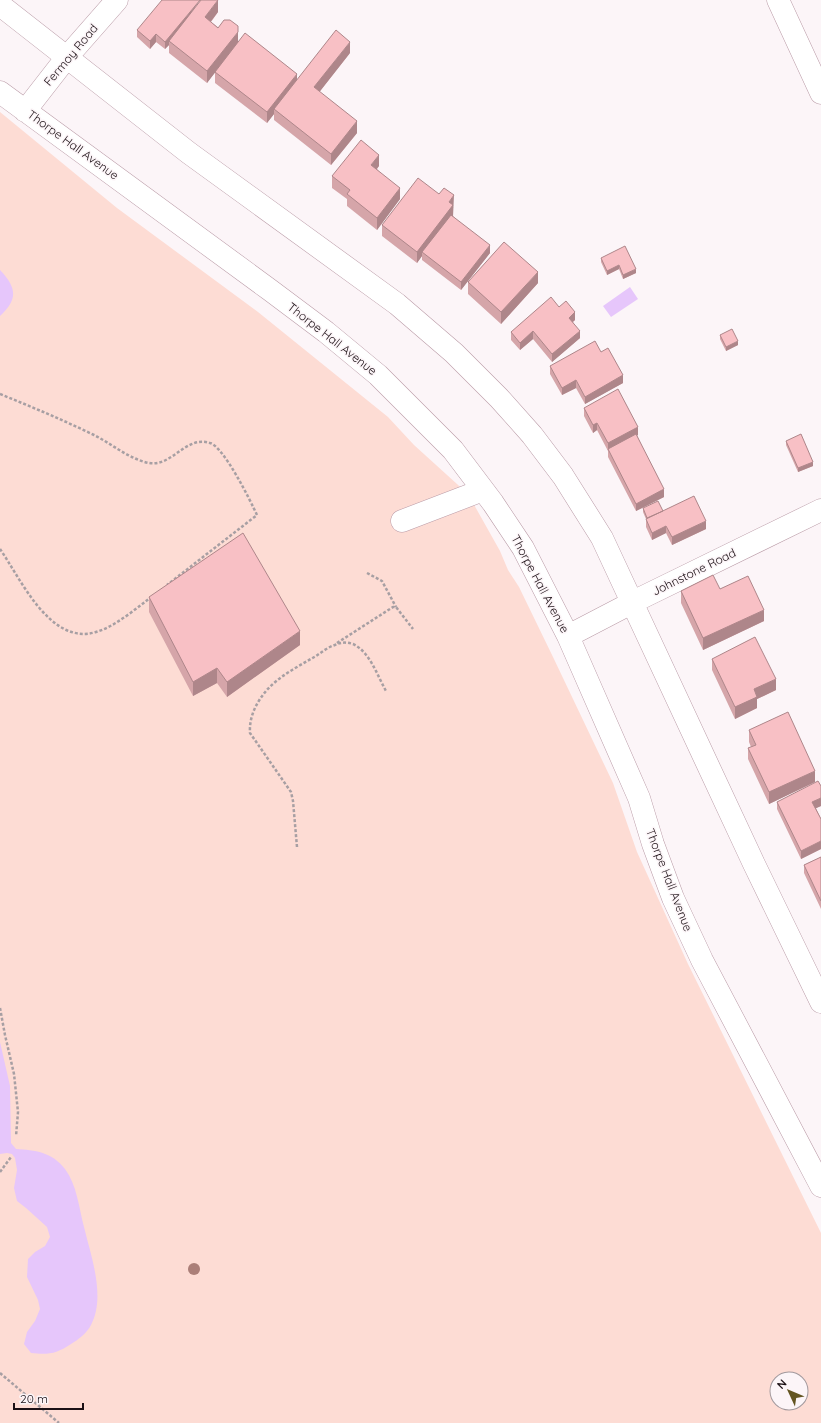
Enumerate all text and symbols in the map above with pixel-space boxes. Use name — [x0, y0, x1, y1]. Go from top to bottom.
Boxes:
street label: Fermoy Road — [40, 21, 101, 89]
street label: Thorpe Hall Avenue — [25, 106, 122, 183]
street label: Thorpe Hall Avenue — [285, 299, 380, 378]
street label: Thorpe Hall Avenue — [508, 532, 573, 636]
street label: Johnstone Road — [649, 545, 738, 598]
street label: Thorpe Hall Avenue — [643, 826, 696, 934]
north arrow — [769, 1371, 809, 1411]
text: N — [774, 1376, 790, 1392]
scale bar — [14, 1385, 83, 1411]
text: 20 m — [20, 1391, 48, 1406]

